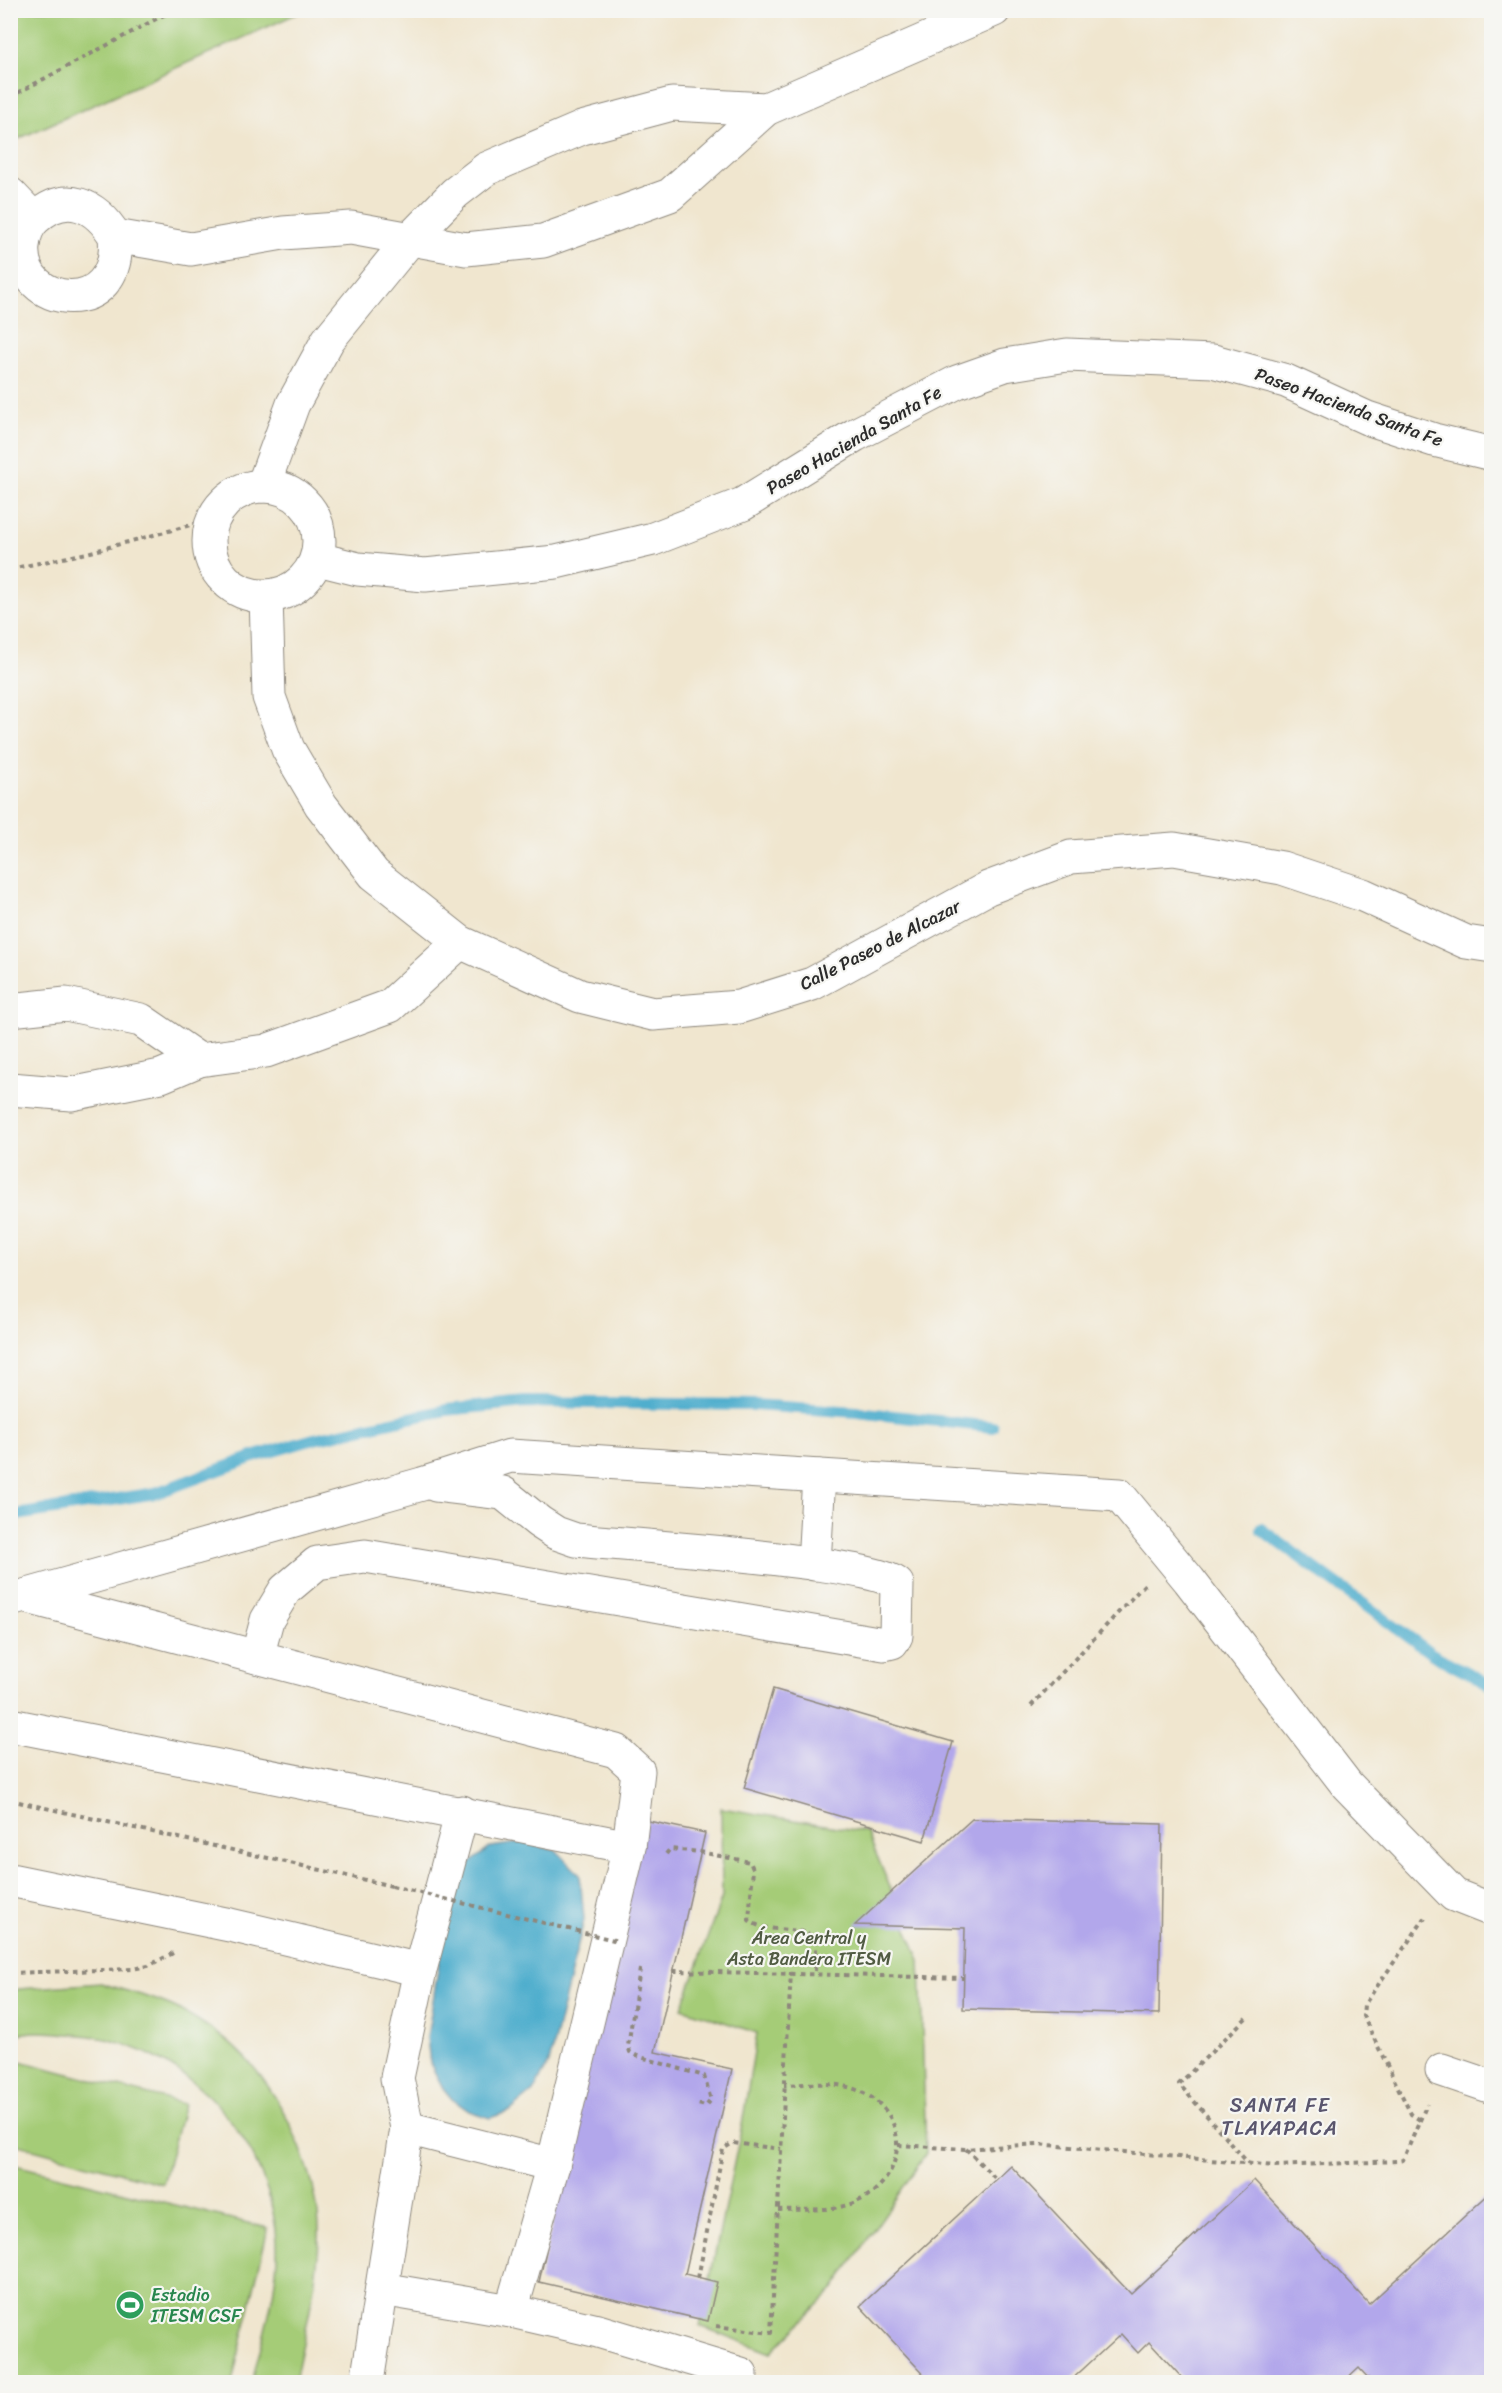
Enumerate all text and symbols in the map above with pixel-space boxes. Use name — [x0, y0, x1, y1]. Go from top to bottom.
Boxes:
street label: Paseo Hacienda Santa Fe — [1250, 358, 1448, 456]
street label: Paseo Hacienda Santa Fe — [760, 377, 948, 503]
street label: Calle Paseo de Alcazar — [794, 890, 968, 999]
park label: Área Central y Asta Bandera ITESM — [726, 1922, 891, 1975]
district label: SANTA FE TLAYAPACA — [1222, 2088, 1338, 2146]
place label: Estadio ITESM CSF — [150, 2279, 242, 2332]
sports icon: Estadio ITESM CSF — [114, 2289, 146, 2321]

